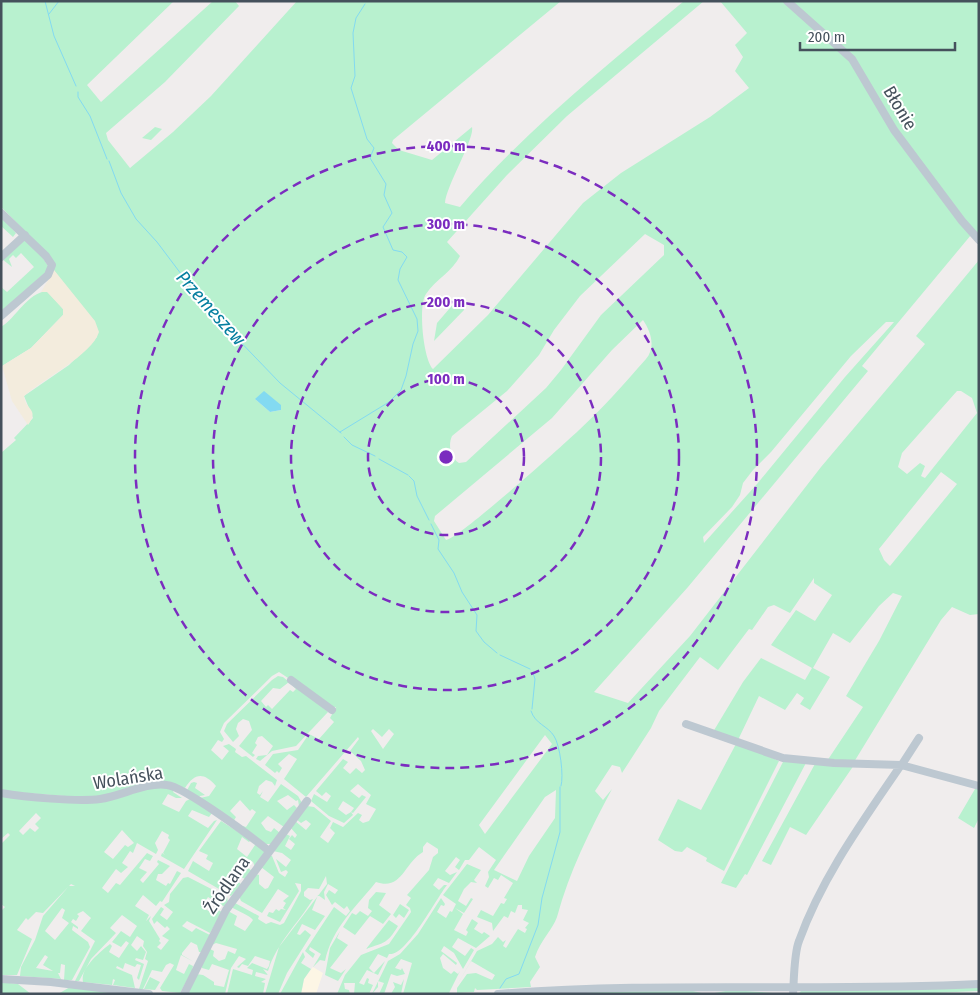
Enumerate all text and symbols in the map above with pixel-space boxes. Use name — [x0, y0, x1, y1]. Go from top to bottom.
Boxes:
scale bar — [800, 20, 955, 52]
text: 200 m — [808, 28, 845, 46]
street label: Błonie — [878, 82, 922, 134]
text: 400 m — [427, 137, 465, 155]
text: 300 m — [426, 215, 465, 233]
water label: Przemeszew — [172, 266, 251, 350]
text: 200 m — [426, 293, 465, 311]
text: 100 m — [427, 370, 465, 388]
centre of rings — [437, 448, 455, 466]
street label: Wolańska — [92, 762, 165, 794]
street label: Źródlana — [199, 851, 255, 918]

